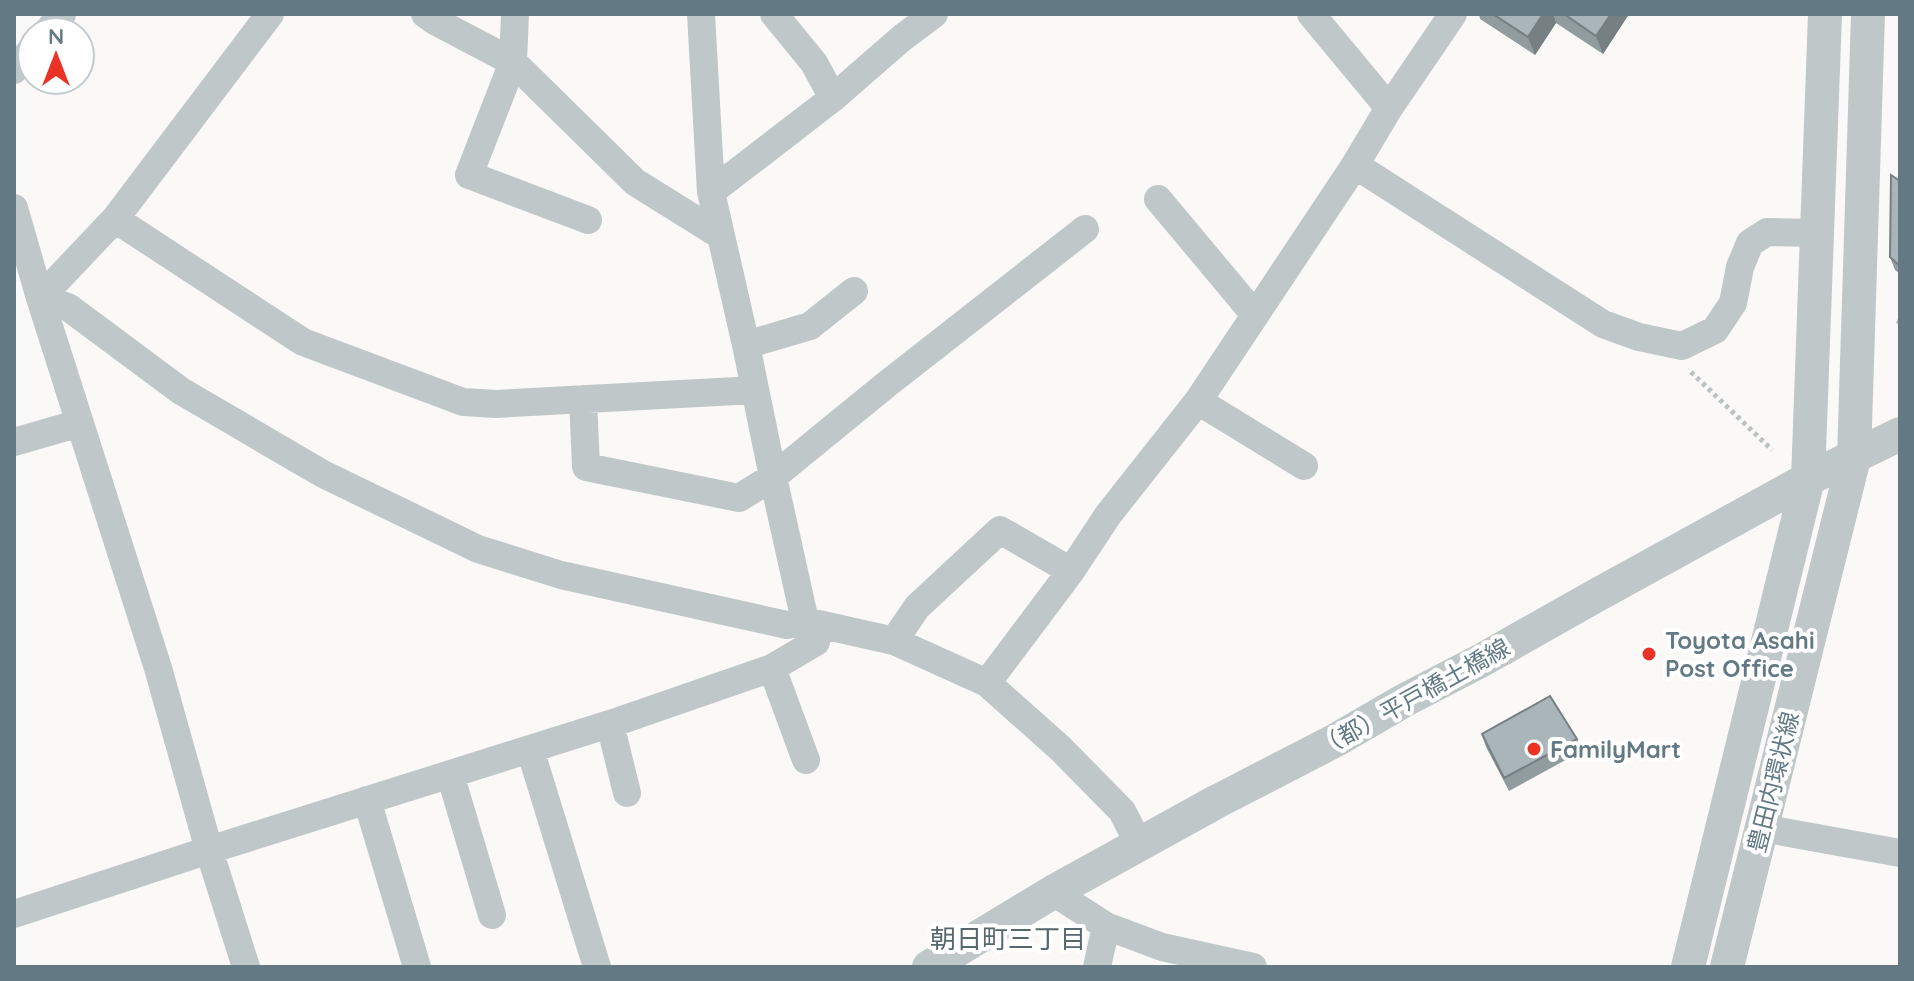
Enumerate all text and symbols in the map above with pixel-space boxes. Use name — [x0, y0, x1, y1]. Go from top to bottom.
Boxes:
north arrow — [16, 16, 96, 96]
text: N — [48, 22, 64, 50]
place label: Toyota Asahi Post Office — [1665, 625, 1815, 683]
street label: （都）平戸橋土橋線 — [1311, 632, 1515, 762]
marker: Toyota Asahi Post Office — [1640, 645, 1658, 663]
street label: 豊田内環状線 — [1741, 709, 1805, 855]
place label: FamilyMart — [1550, 734, 1681, 764]
marker: FamilyMart — [1525, 740, 1543, 758]
district label: 朝日町三丁目 — [930, 922, 1086, 955]

